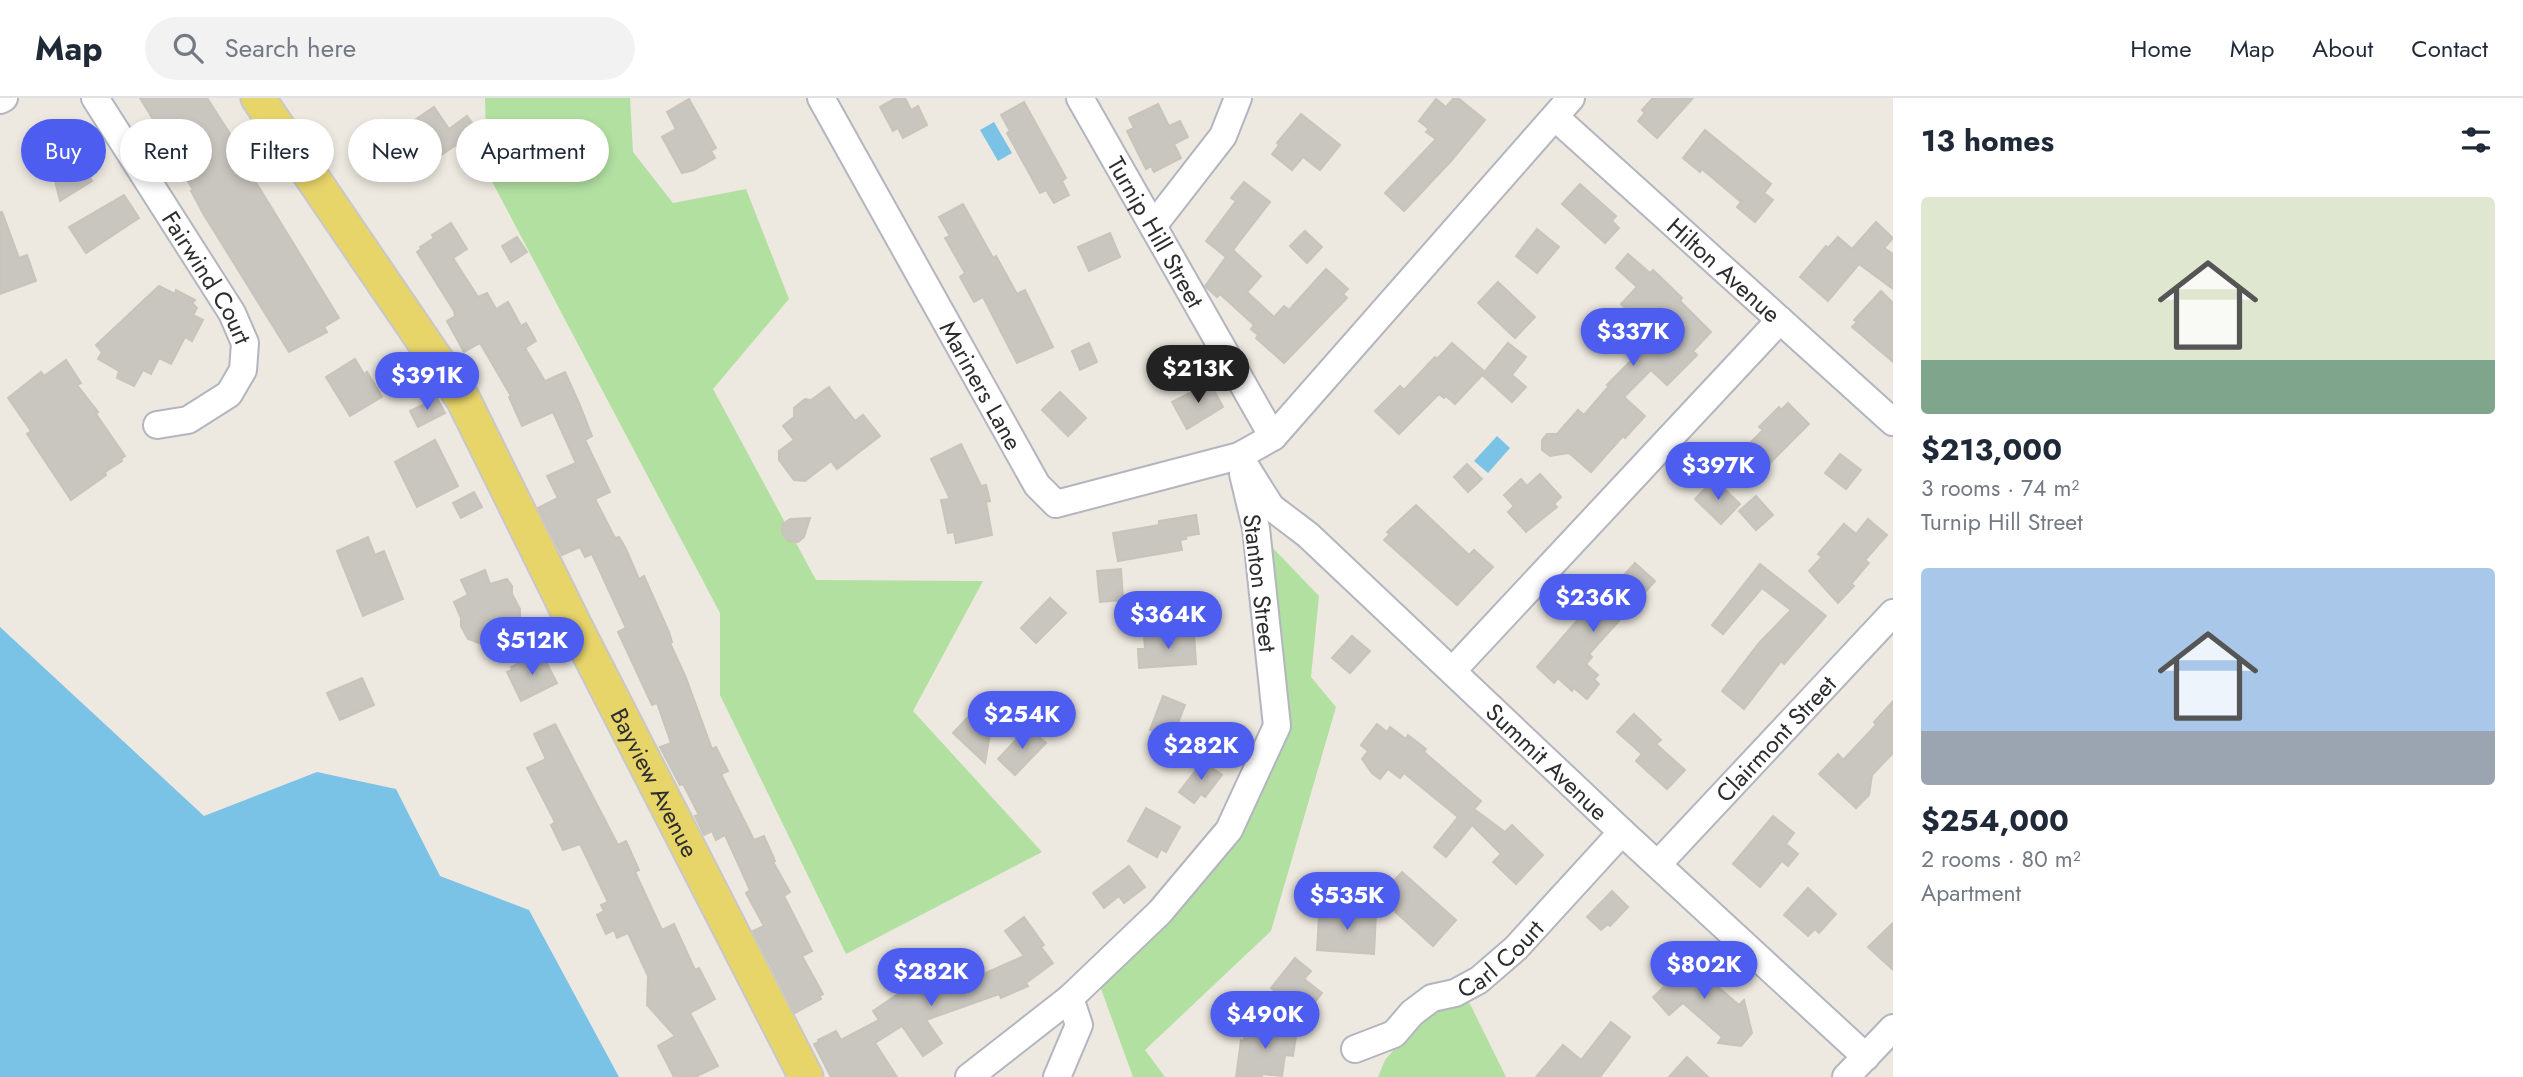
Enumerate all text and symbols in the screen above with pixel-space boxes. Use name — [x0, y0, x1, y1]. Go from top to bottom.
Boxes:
search box — [145, 17, 635, 80]
text: Map — [35, 25, 103, 72]
icon: search — [169, 29, 207, 67]
text: Search here — [225, 29, 356, 67]
text: Home — [2130, 31, 2192, 66]
text: Map — [2230, 31, 2274, 66]
text: About — [2312, 31, 2373, 66]
text: Contact — [2411, 31, 2488, 66]
chip: Buy — [21, 119, 106, 182]
chip: Rent — [120, 119, 212, 182]
chip: Filters — [226, 119, 334, 182]
chip: New — [348, 119, 442, 182]
chip: Apartment — [456, 119, 609, 182]
text: 13 homes — [1921, 119, 2054, 162]
icon: filters — [2457, 121, 2495, 159]
street label: Turnip Hill Street — [1099, 150, 1213, 314]
street label: Fairwind Court — [154, 204, 261, 350]
street label: Hilton Avenue — [1660, 209, 1789, 330]
icon: home — [2145, 242, 2271, 368]
pin: $337K — [1584, 308, 1682, 368]
street label: Mariners Lane — [931, 314, 1031, 456]
text: $337K — [1597, 314, 1669, 348]
pin: $213K — [1149, 345, 1247, 405]
text: $213K — [1162, 351, 1234, 385]
pin: $391K — [378, 352, 476, 412]
text: $391K — [391, 358, 463, 392]
text: $213,000 — [1921, 428, 2062, 471]
pin: $397K — [1669, 442, 1767, 502]
text: $397K — [1681, 448, 1755, 482]
text: 3 rooms · 74 m² — [1921, 471, 2079, 505]
text: Turnip Hill Street — [1921, 505, 2083, 539]
street label: Stanton Street — [1234, 512, 1286, 654]
pin: $236K — [1544, 574, 1642, 634]
text: $236K — [1555, 580, 1631, 614]
pin: $364K — [1119, 592, 1217, 651]
text: $364K — [1130, 597, 1206, 631]
icon: home — [2145, 613, 2271, 739]
pin: $512K — [483, 618, 581, 677]
text: $512K — [496, 623, 568, 657]
street label: Clairmont Street — [1707, 667, 1844, 810]
pin: $254K — [973, 692, 1071, 751]
street label: Summit Avenue — [1478, 695, 1616, 828]
text: $254K — [984, 697, 1060, 731]
street label: Bayview Avenue — [602, 702, 708, 863]
pin: $282K — [1152, 722, 1250, 782]
text: $282K — [1164, 728, 1238, 762]
text: $254,000 — [1921, 799, 2069, 842]
text: 2 rooms · 80 m² — [1921, 842, 2081, 876]
pin: $535K — [1298, 872, 1396, 932]
text: Apartment — [1921, 876, 2021, 910]
text: $535K — [1310, 878, 1384, 912]
street label: Carl Court — [1451, 911, 1552, 1006]
pin: $802K — [1655, 942, 1753, 1001]
text: $802K — [1666, 947, 1742, 981]
pin: $282K — [882, 948, 980, 1008]
text: $282K — [894, 954, 968, 988]
pin: $490K — [1216, 992, 1314, 1051]
text: $490K — [1226, 997, 1304, 1031]

